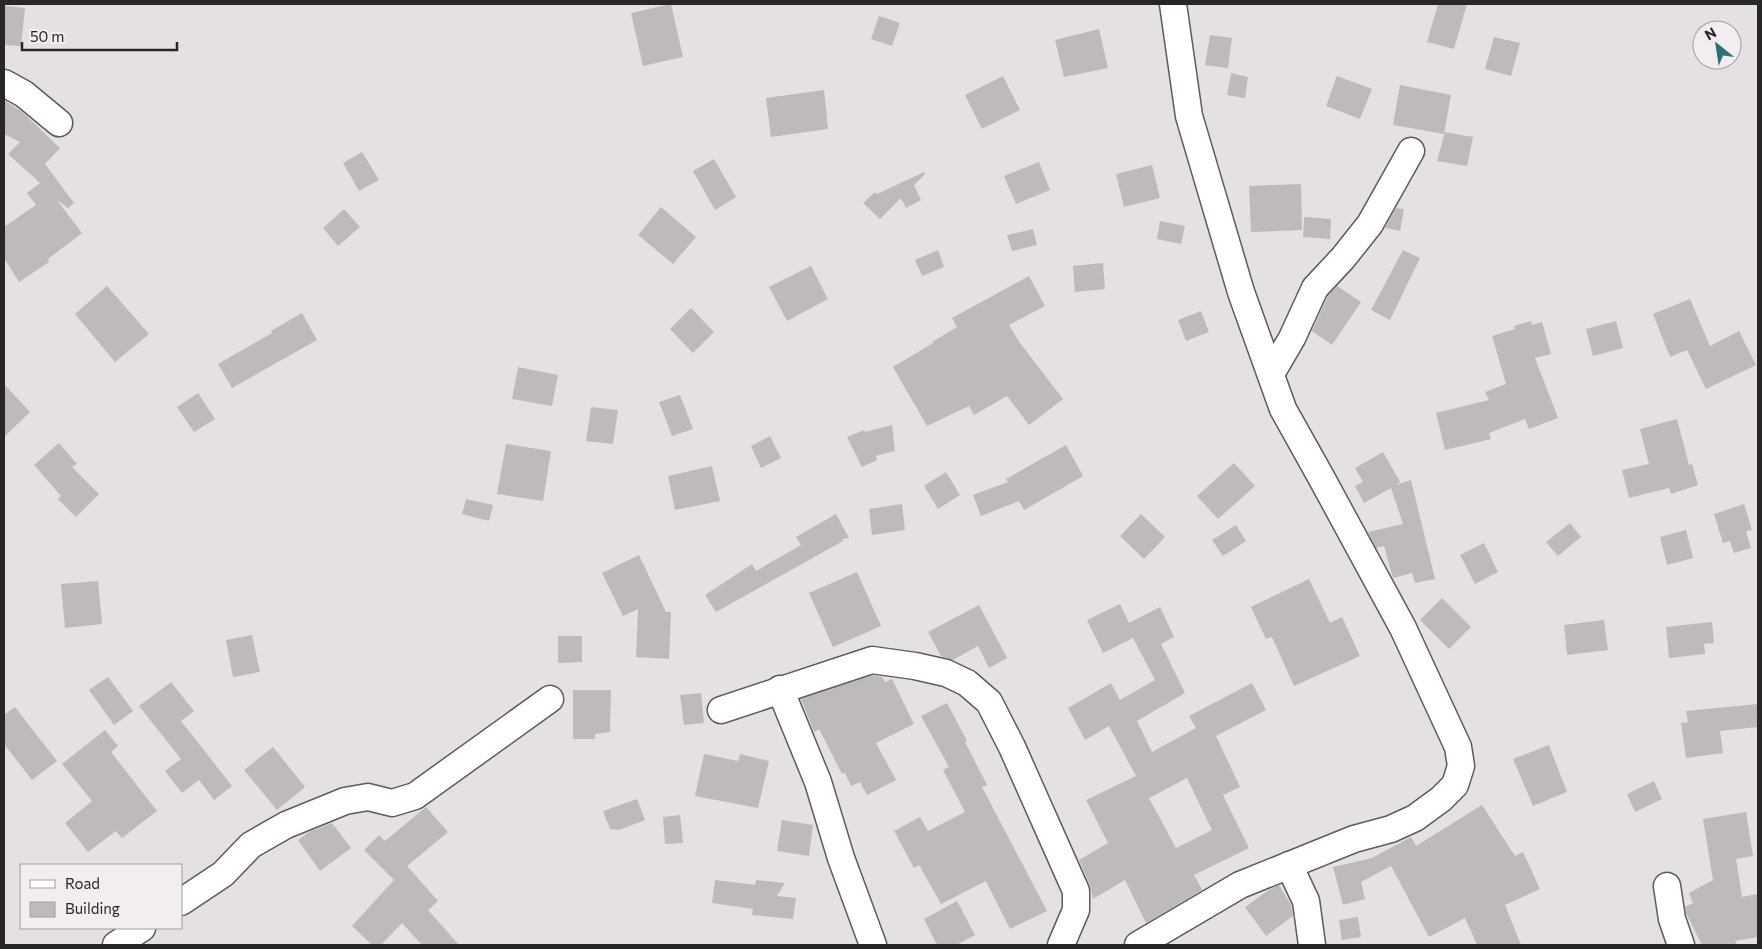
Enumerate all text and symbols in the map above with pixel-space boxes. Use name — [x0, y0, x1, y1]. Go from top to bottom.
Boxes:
scale bar — [22, 20, 178, 52]
north arrow — [1692, 20, 1742, 70]
text: N — [1701, 23, 1719, 43]
text: 50 m — [30, 27, 64, 45]
legend — [20, 864, 182, 929]
text: Road — [65, 874, 100, 892]
text: Building — [65, 899, 120, 917]

